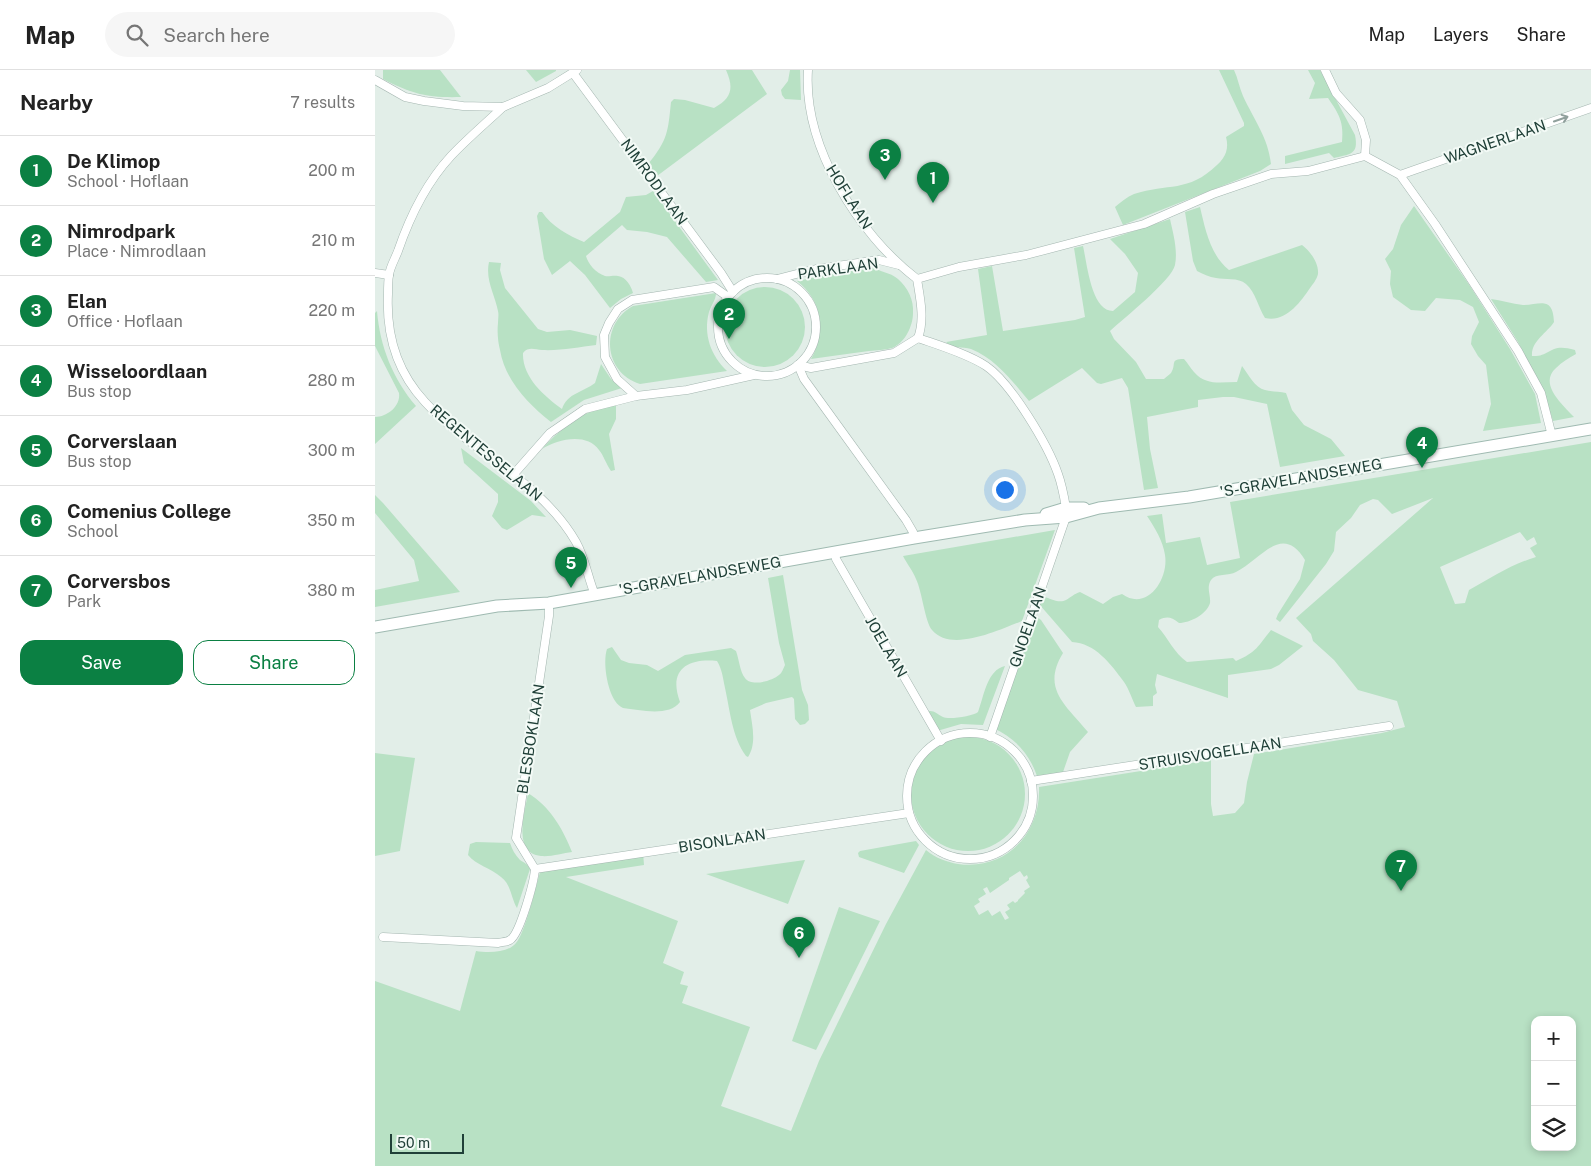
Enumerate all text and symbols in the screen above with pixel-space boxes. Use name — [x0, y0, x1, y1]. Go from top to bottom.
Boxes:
search box — [105, 12, 455, 57]
text: Map — [25, 21, 75, 49]
icon: search — [123, 21, 151, 49]
text: Search here — [163, 24, 270, 46]
text: Map — [1369, 24, 1405, 45]
text: Layers — [1433, 24, 1489, 45]
text: Share — [1517, 24, 1566, 45]
text: Nearby — [20, 90, 93, 115]
text: 7 results — [290, 93, 355, 112]
one-way arrow — [1553, 113, 1569, 123]
street label: WAGNERLAAN — [1442, 116, 1548, 167]
street label: NIMRODLAAN — [618, 136, 691, 228]
pin: 3 — [869, 139, 901, 180]
text: De Klimop — [67, 150, 160, 172]
text: 1 — [33, 161, 39, 180]
text: 200 m — [308, 161, 355, 180]
street label: HOFLAAN — [823, 161, 876, 232]
pin: 1 — [917, 162, 949, 203]
text: School · Hoflaan — [67, 172, 189, 191]
text: Nimrodpark — [67, 220, 175, 242]
text: 2 — [31, 231, 41, 250]
text: 210 m — [311, 231, 355, 250]
text: Place · Nimrodlaan — [67, 242, 206, 261]
street label: PARKLAAN — [796, 254, 879, 283]
text: Elan — [67, 290, 107, 312]
pin: 2 — [713, 298, 745, 339]
text: 3 — [31, 301, 41, 320]
text: 220 m — [308, 301, 355, 320]
text: Office · Hoflaan — [67, 312, 183, 331]
text: Wisseloordlaan — [67, 360, 207, 382]
text: 4 — [31, 371, 41, 390]
text: 280 m — [308, 371, 355, 390]
text: Bus stop — [67, 382, 131, 401]
street label: REGENTESSELAAN — [427, 401, 546, 504]
pin: 4 — [1406, 427, 1438, 468]
text: Corverslaan — [67, 430, 177, 452]
text: 5 — [31, 441, 41, 460]
text: 300 m — [308, 441, 355, 460]
text: Bus stop — [67, 452, 131, 471]
street label: 'S-GRAVELANDSEWEG — [1219, 455, 1383, 500]
your location — [992, 477, 1018, 503]
text: Comenius College — [67, 500, 231, 522]
text: 6 — [31, 511, 41, 530]
text: 350 m — [307, 511, 355, 530]
text: School — [67, 522, 118, 541]
pin: 5 — [555, 547, 587, 588]
street label: 'S-GRAVELANDSEWEG — [618, 553, 782, 598]
text: Corversbos — [67, 570, 171, 592]
text: 7 — [31, 581, 41, 600]
text: 380 m — [307, 581, 355, 600]
street label: GNOELAAN — [1006, 584, 1049, 669]
text: Park — [67, 592, 101, 611]
street label: JOELAAN — [862, 613, 911, 680]
button: Save — [20, 640, 183, 685]
button: Share — [193, 640, 355, 685]
street label: BLESBOKLAAN — [513, 683, 548, 795]
street label: STRUISVOGELLAAN — [1137, 734, 1283, 773]
street label: BISONLAAN — [677, 825, 767, 856]
pin: 7 — [1385, 850, 1417, 891]
pin: 6 — [783, 917, 815, 958]
map controls — [1531, 1016, 1576, 1151]
button: + — [1531, 1016, 1576, 1061]
button: − — [1531, 1061, 1576, 1106]
button: layers — [1531, 1106, 1576, 1151]
scale bar — [390, 1131, 464, 1154]
text: 50 m — [397, 1135, 430, 1151]

